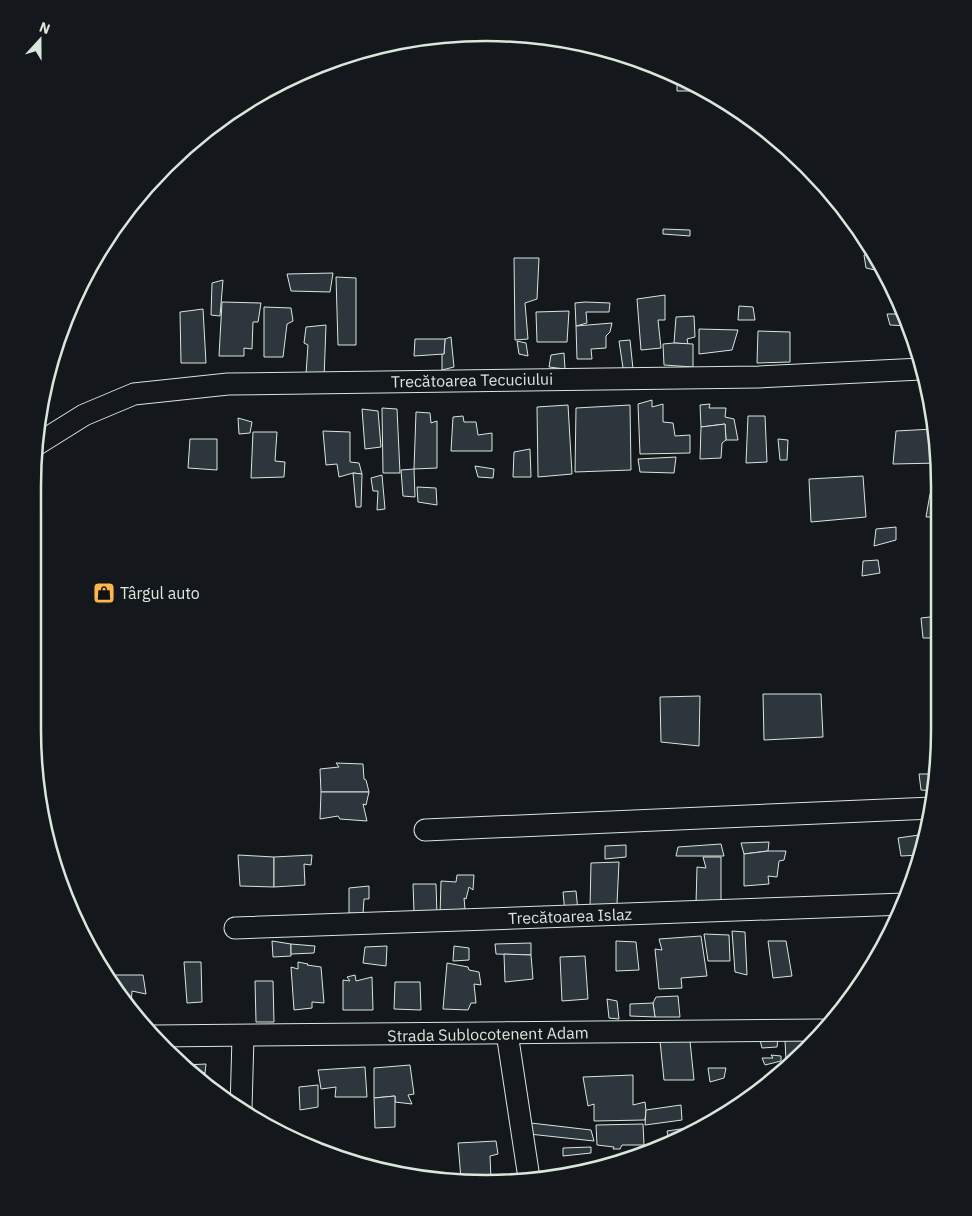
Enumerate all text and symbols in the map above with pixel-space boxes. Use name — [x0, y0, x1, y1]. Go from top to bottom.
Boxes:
north arrow — [15, 15, 65, 65]
text: N — [37, 18, 53, 38]
street label: Trecătoarea Tecuciului — [391, 369, 553, 391]
shop icon: Târgul auto — [92, 581, 116, 605]
place label: Târgul auto — [120, 583, 200, 603]
street label: Trecătoarea Islaz — [508, 904, 632, 928]
street label: Strada Sublocotenent Adam — [387, 1022, 589, 1046]

